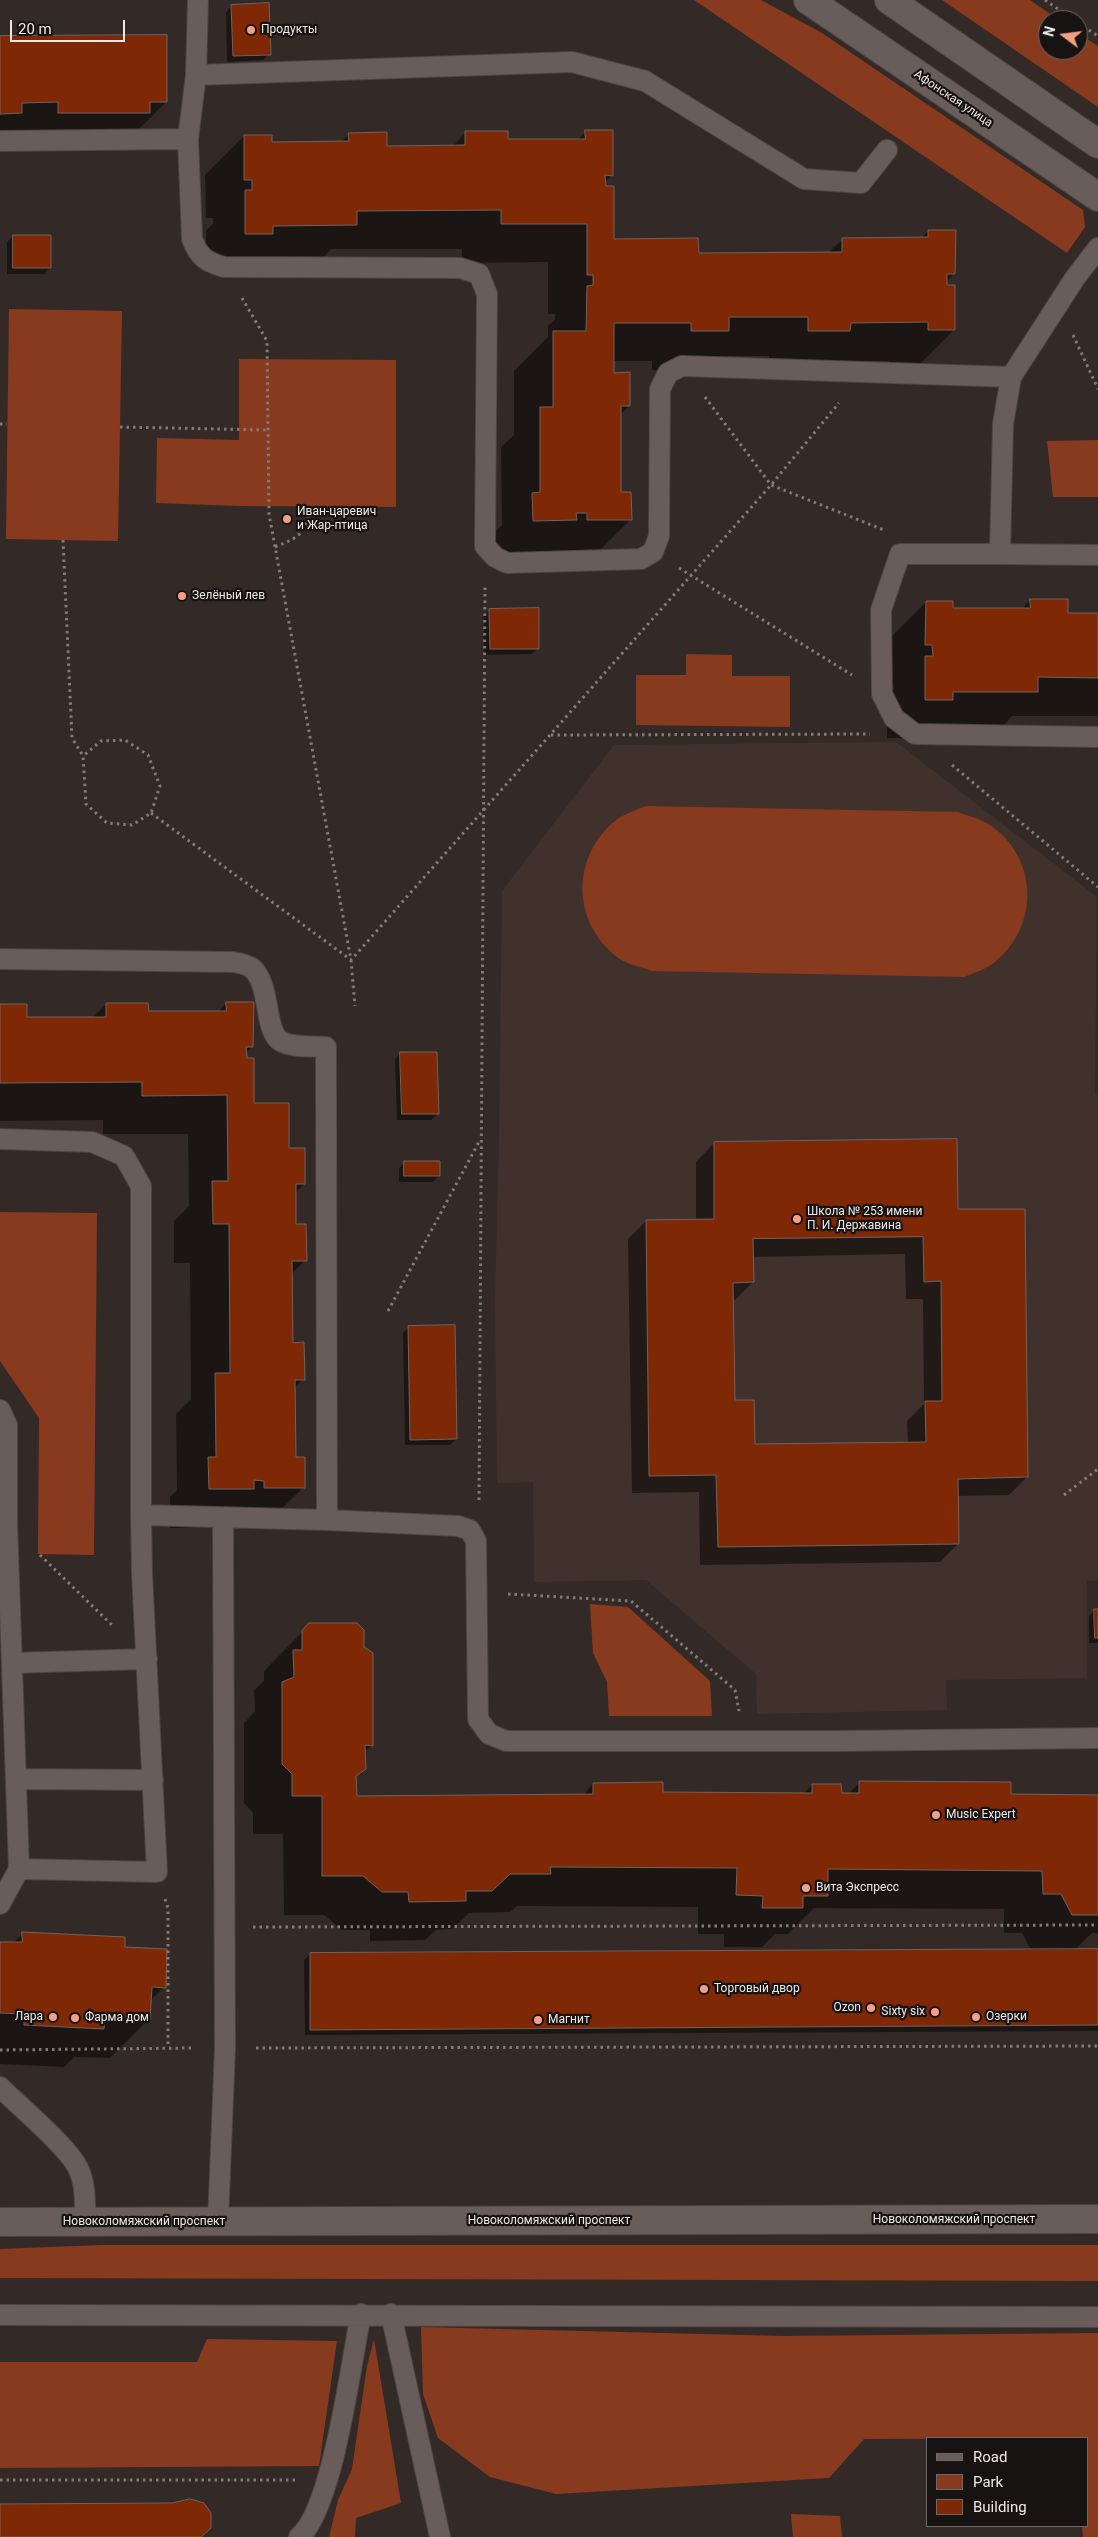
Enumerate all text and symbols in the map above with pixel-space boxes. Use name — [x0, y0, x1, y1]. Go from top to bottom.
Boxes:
scale bar — [12, 10, 128, 42]
north arrow — [1038, 10, 1088, 60]
text: 20 m — [18, 20, 52, 38]
place label: Продукты — [261, 23, 317, 37]
marker: Продукты — [245, 24, 257, 36]
text: N — [1040, 25, 1058, 38]
street label: Афонская улица — [911, 67, 995, 131]
place label: Иван-царевич и Жар-птица — [297, 505, 376, 533]
marker: Иван-царевич и Жар-птица — [281, 513, 293, 525]
place label: Зелёный лев — [192, 589, 265, 603]
marker: Зелёный лев — [176, 590, 188, 602]
place label: Школа № 253 имени П. И. Державина — [807, 1205, 922, 1233]
marker: Школа № 253 имени П. И. Державина — [791, 1213, 803, 1225]
place label: Music Expert — [946, 1808, 1016, 1822]
marker: Music Expert — [930, 1809, 942, 1821]
place label: Вита Экспресс — [816, 1881, 899, 1895]
marker: Вита Экспресс — [800, 1882, 812, 1894]
place label: Торговый двор — [714, 1982, 800, 1996]
marker: Торговый двор — [698, 1983, 710, 1995]
place label: Ozon — [833, 2001, 861, 2015]
marker: Ozon — [865, 2002, 877, 2014]
place label: Sixty six — [881, 2005, 925, 2019]
marker: Sixty six — [929, 2006, 941, 2018]
place label: Лара — [15, 2010, 43, 2024]
place label: Озерки — [986, 2010, 1027, 2024]
marker: Лара — [47, 2011, 59, 2023]
place label: Фарма дом — [85, 2011, 149, 2025]
marker: Озерки — [970, 2011, 982, 2023]
marker: Фарма дом — [69, 2012, 81, 2024]
place label: Магнит — [548, 2013, 590, 2027]
marker: Магнит — [532, 2014, 544, 2026]
street label: Новоколомяжский проспект — [873, 2213, 1035, 2227]
street label: Новоколомяжский проспект — [468, 2214, 630, 2228]
street label: Новоколомяжский проспект — [63, 2215, 225, 2229]
legend — [926, 2437, 1088, 2527]
text: Road — [973, 2448, 1007, 2466]
text: Park — [973, 2473, 1003, 2491]
text: Building — [973, 2498, 1027, 2516]

